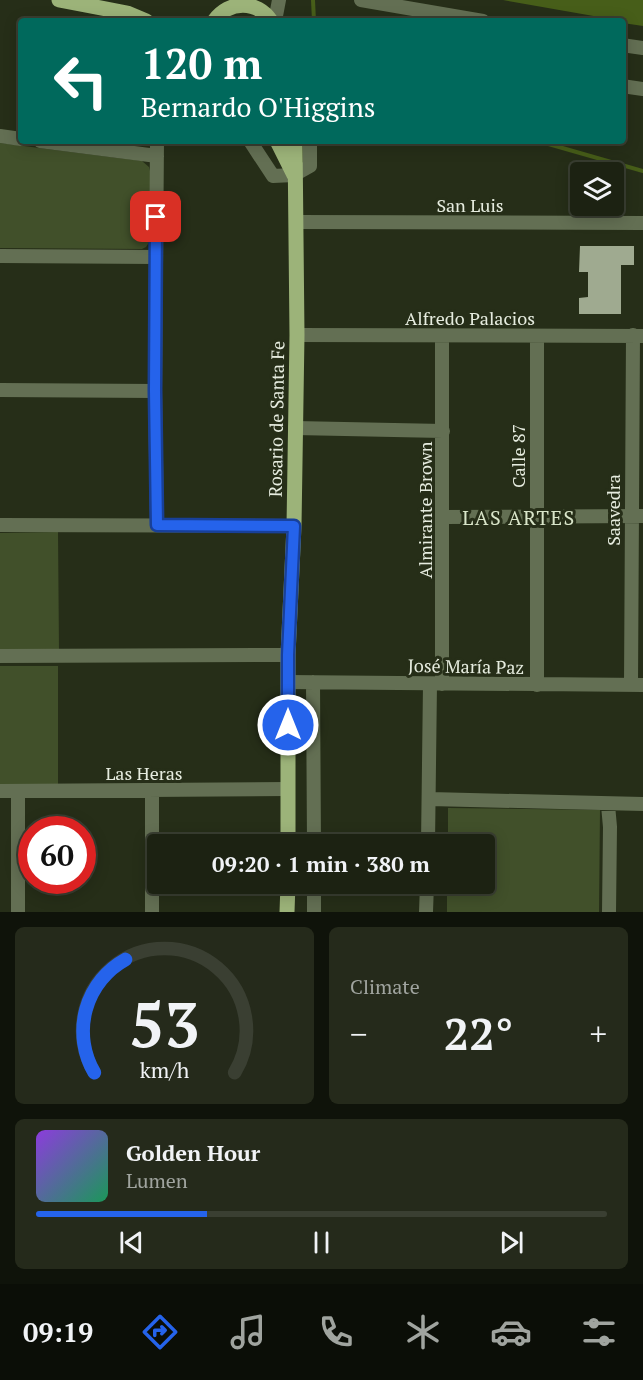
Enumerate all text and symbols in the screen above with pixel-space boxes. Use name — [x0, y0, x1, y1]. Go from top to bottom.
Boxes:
text: 120 m — [141, 35, 262, 91]
icon: left — [42, 42, 120, 120]
text: Bernardo O'Higgins — [141, 89, 375, 125]
map controls — [570, 162, 624, 216]
button: layers — [570, 162, 624, 216]
pin — [130, 191, 181, 242]
street label: San Luis — [436, 193, 504, 217]
icon: arrive — [139, 200, 172, 233]
street label: Alfredo Palacios — [405, 306, 535, 330]
street label: Rosario de Santa Fe — [263, 341, 289, 497]
street label: Calle 87 — [506, 424, 530, 488]
street label: Almirante Brown — [413, 441, 437, 578]
street label: Saavedra — [601, 474, 625, 546]
district label: LAS ARTES — [462, 504, 576, 531]
street label: José María Paz — [408, 653, 524, 679]
position arrow — [256, 693, 320, 757]
street label: Las Heras — [105, 761, 183, 785]
speed limit sign: 60 — [18, 816, 96, 894]
text: 09:20 · 1 min · 380 m — [212, 849, 430, 878]
text: Climate — [350, 973, 420, 1000]
text: 53 — [129, 982, 200, 1065]
text: 22° — [444, 1003, 513, 1063]
text: − — [350, 1012, 368, 1055]
text: + — [589, 1012, 607, 1055]
text: km/h — [140, 1056, 190, 1084]
text: Golden Hour — [126, 1138, 260, 1167]
text: Lumen — [126, 1167, 188, 1194]
icon: previous — [115, 1226, 148, 1259]
icon: pause — [305, 1226, 338, 1259]
icon: next — [495, 1226, 528, 1259]
icon: directions — [139, 1311, 181, 1353]
icon: music — [227, 1311, 269, 1353]
icon: phone — [315, 1311, 357, 1353]
icon: climate — [402, 1311, 444, 1353]
icon: car — [490, 1311, 532, 1353]
icon: filters — [578, 1311, 620, 1353]
text: 09:19 — [23, 1314, 93, 1350]

